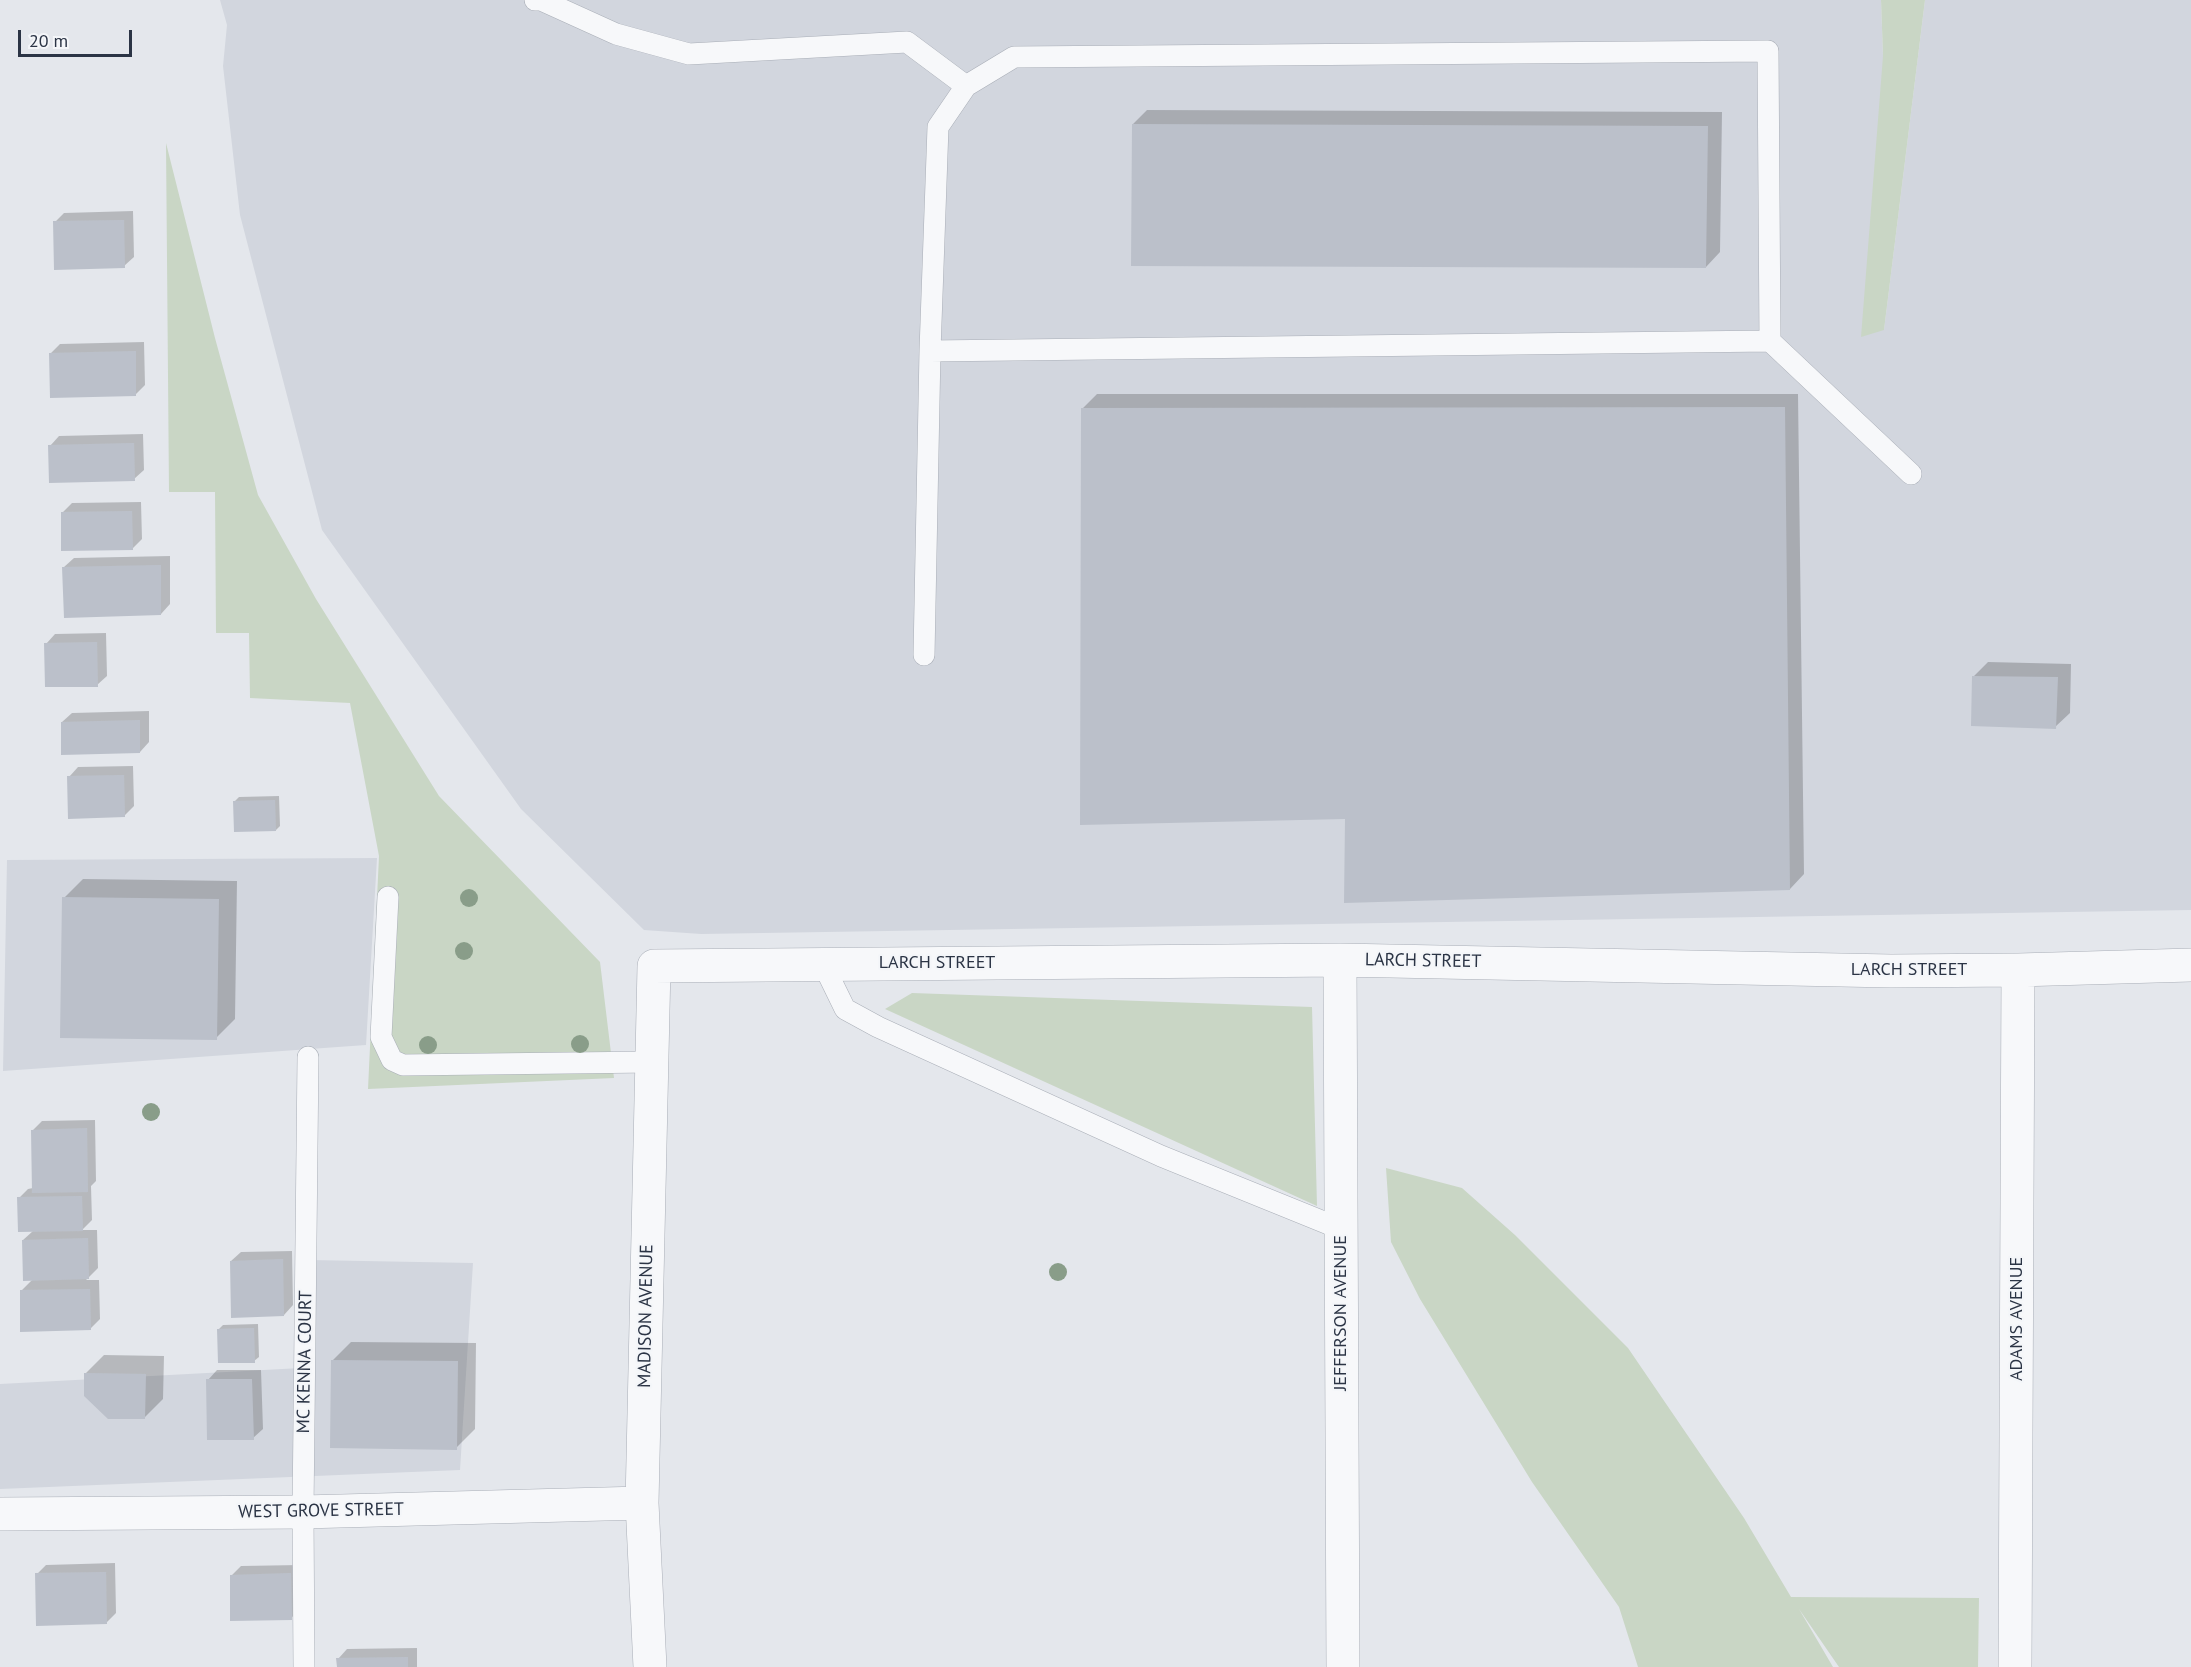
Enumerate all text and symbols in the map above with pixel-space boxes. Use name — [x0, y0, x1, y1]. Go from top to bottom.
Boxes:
scale bar — [21, 18, 135, 56]
text: 20 m — [29, 29, 68, 52]
street label: LARCH STREET — [1365, 949, 1481, 973]
street label: LARCH STREET — [879, 952, 995, 974]
street label: LARCH STREET — [1851, 959, 1967, 981]
street label: JEFFERSON AVENUE — [1330, 1235, 1352, 1391]
street label: MADISON AVENUE — [634, 1244, 658, 1388]
street label: ADAMS AVENUE — [2006, 1257, 2028, 1381]
street label: MC KENNA COURT — [293, 1290, 317, 1434]
street label: WEST GROVE STREET — [238, 1499, 404, 1523]

